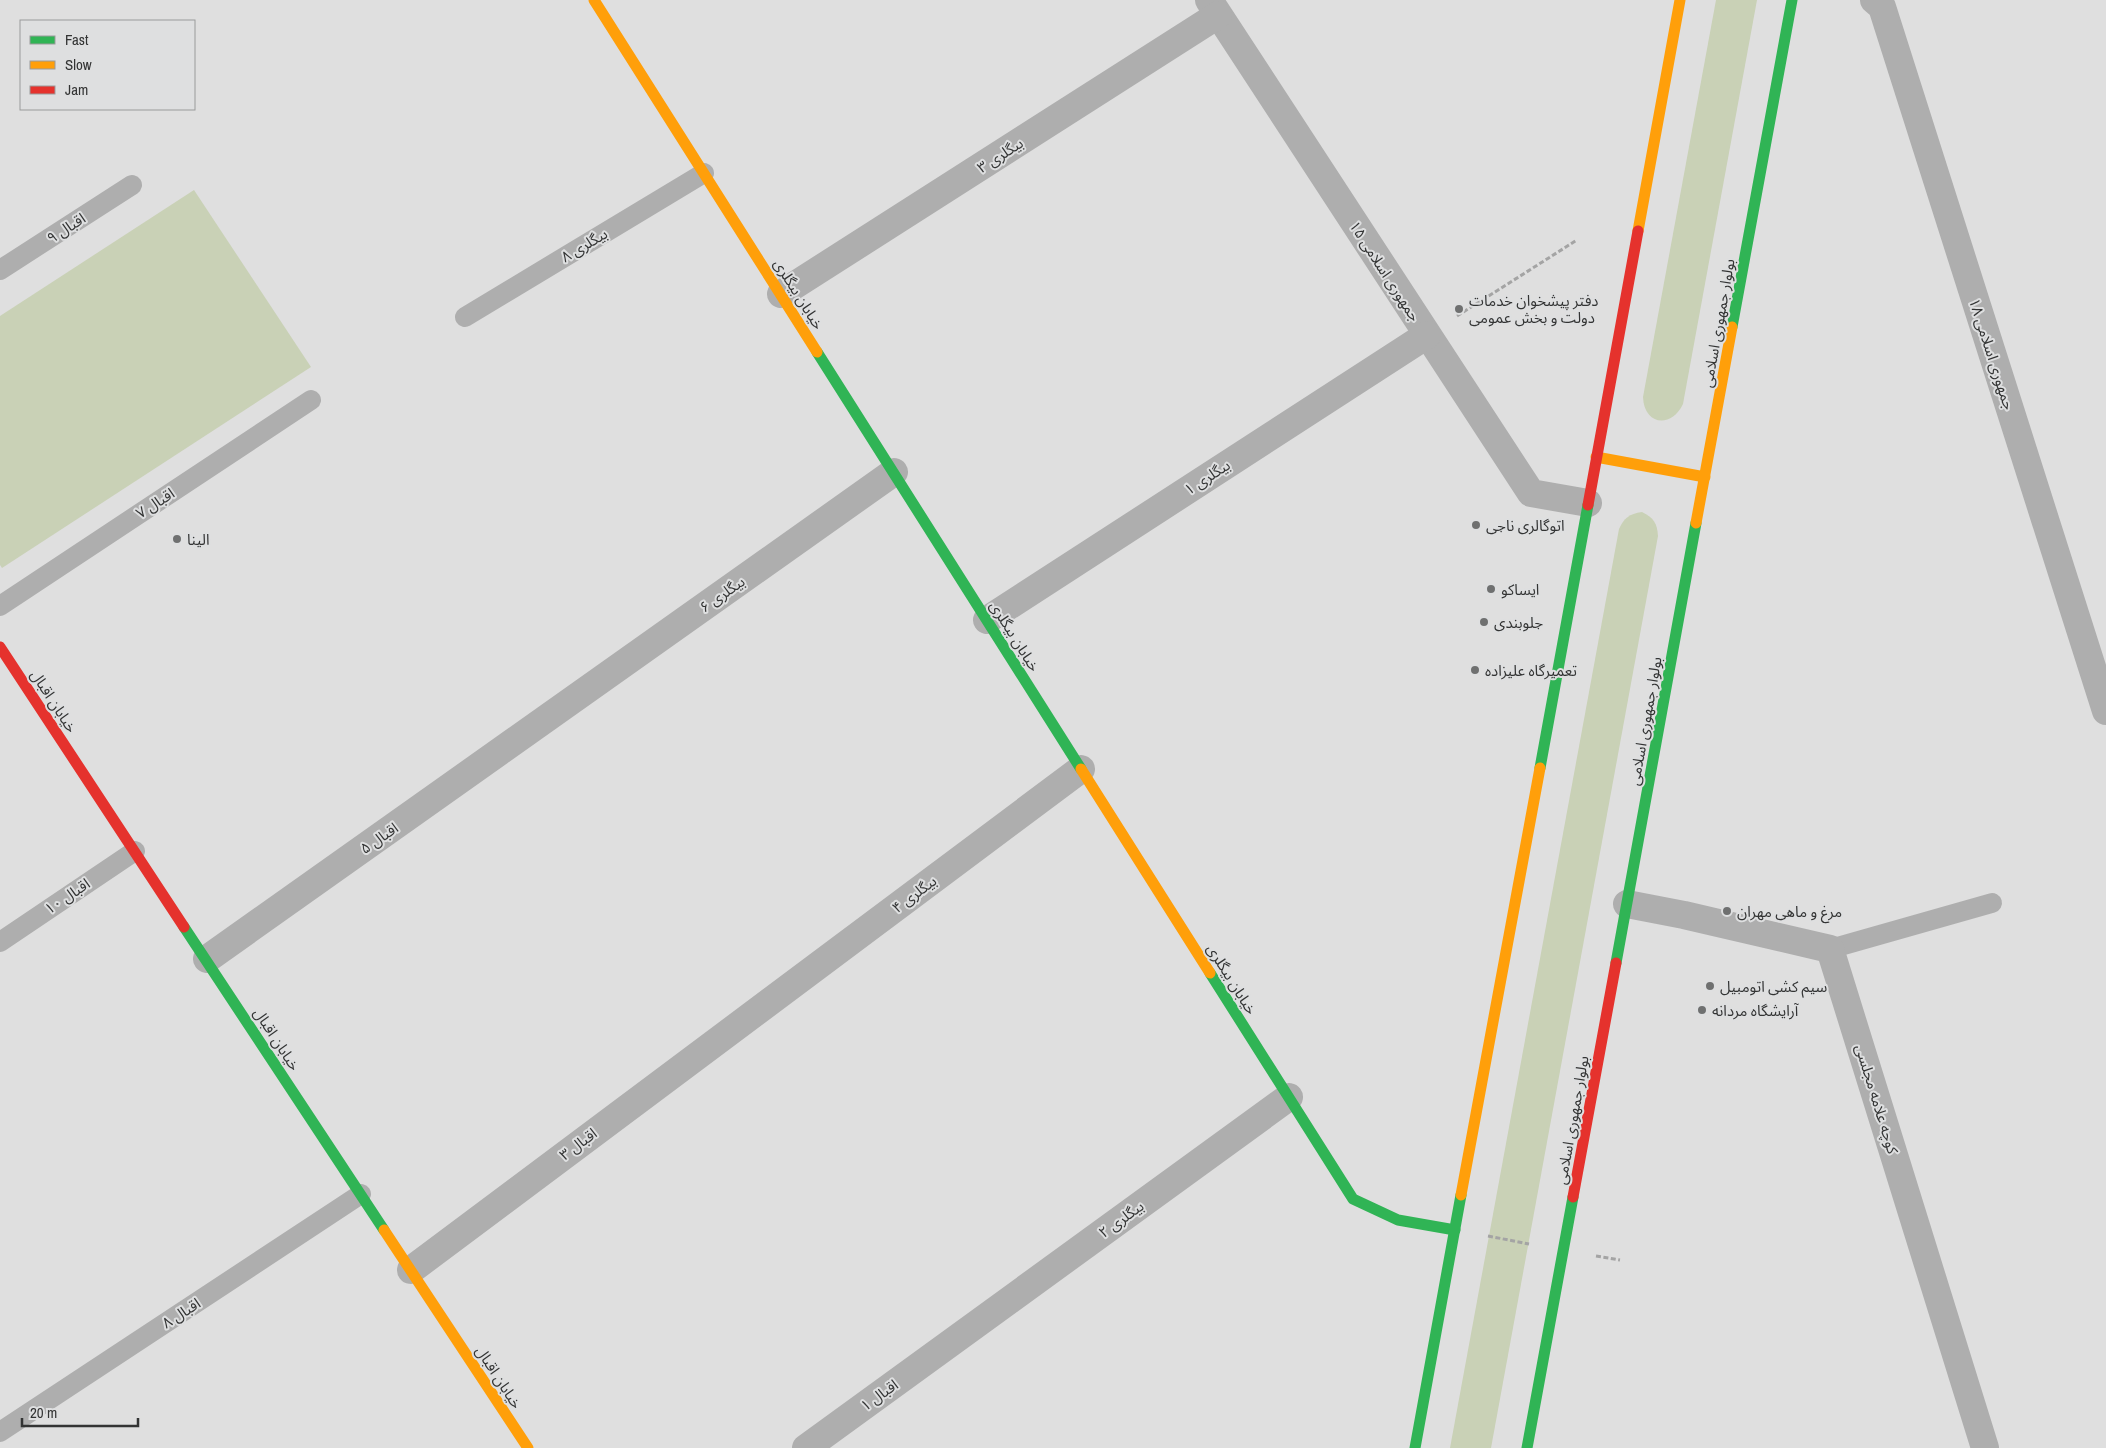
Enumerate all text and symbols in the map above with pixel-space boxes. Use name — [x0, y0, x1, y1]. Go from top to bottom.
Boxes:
legend — [20, 20, 195, 110]
text: Fast — [65, 29, 89, 50]
text: Slow — [65, 54, 92, 75]
text: Jam — [65, 79, 88, 100]
street label: بیگلری ۳ — [973, 132, 1027, 178]
street label: اقبال ۹ — [43, 208, 89, 248]
street label: جمهوری اسلامی ۱۵ — [1345, 216, 1426, 326]
street label: بیگلری ۸ — [557, 223, 611, 267]
street label: خیابان بیگلری — [769, 255, 829, 334]
street label: بولوار جمهوری اسلامی — [1696, 257, 1740, 389]
place label: دفتر پیشخوان خدمات دولت و بخش عمومی — [1469, 290, 1599, 328]
street label: جمهوری اسلامی ۱۸ — [1964, 295, 2020, 413]
marker: دفتر پیشخوان خدمات دولت و بخش عمومی — [1453, 303, 1465, 315]
street label: بیگلری ۱ — [1180, 454, 1234, 500]
street label: اقبال ۷ — [132, 483, 178, 523]
place label: اتوگالری ناجی — [1486, 515, 1565, 536]
marker: اتوگالری ناجی — [1470, 519, 1482, 531]
place label: الینا — [187, 529, 210, 550]
marker: الینا — [171, 533, 183, 545]
street label: بیگلری ۶ — [695, 571, 749, 617]
place label: ایساکو — [1501, 579, 1539, 600]
marker: ایساکو — [1485, 583, 1497, 595]
street label: خیابان بیگلری — [985, 597, 1045, 676]
place label: جلوبندی — [1494, 612, 1543, 633]
marker: جلوبندی — [1478, 616, 1490, 628]
street label: بولوار جمهوری اسلامی — [1623, 655, 1667, 787]
place label: تعمیرگاه علیزاده — [1485, 660, 1577, 681]
marker: تعمیرگاه علیزاده — [1469, 664, 1481, 676]
street label: خیابان اقبال — [26, 665, 82, 737]
street label: اقبال ۵ — [356, 817, 402, 859]
street label: بیگلری ۴ — [887, 870, 941, 918]
street label: اقبال ۱۰ — [40, 873, 94, 919]
place label: مرغ و ماهی مهران — [1737, 901, 1842, 924]
marker: مرغ و ماهی مهران — [1721, 905, 1733, 917]
street label: خیابان بیگلری — [1202, 940, 1262, 1019]
place label: سیم کشی اتومبیل — [1720, 976, 1828, 998]
marker: سیم کشی اتومبیل — [1704, 980, 1716, 992]
place label: آرایشگاه مردانه — [1712, 1000, 1799, 1021]
street label: خیابان اقبال — [249, 1003, 305, 1075]
marker: آرایشگاه مردانه — [1696, 1004, 1708, 1016]
street label: کوچه علامه مجلسی — [1850, 1042, 1904, 1157]
street label: بولوار جمهوری اسلامی — [1550, 1054, 1594, 1186]
street label: اقبال ۳ — [555, 1123, 601, 1165]
street label: بیگلری ۲ — [1094, 1195, 1148, 1243]
street label: اقبال ۸ — [158, 1293, 204, 1333]
street label: خیابان اقبال — [471, 1341, 527, 1413]
street label: اقبال ۱ — [856, 1374, 902, 1416]
scale bar — [22, 1396, 139, 1428]
text: 20 m — [30, 1402, 57, 1423]

